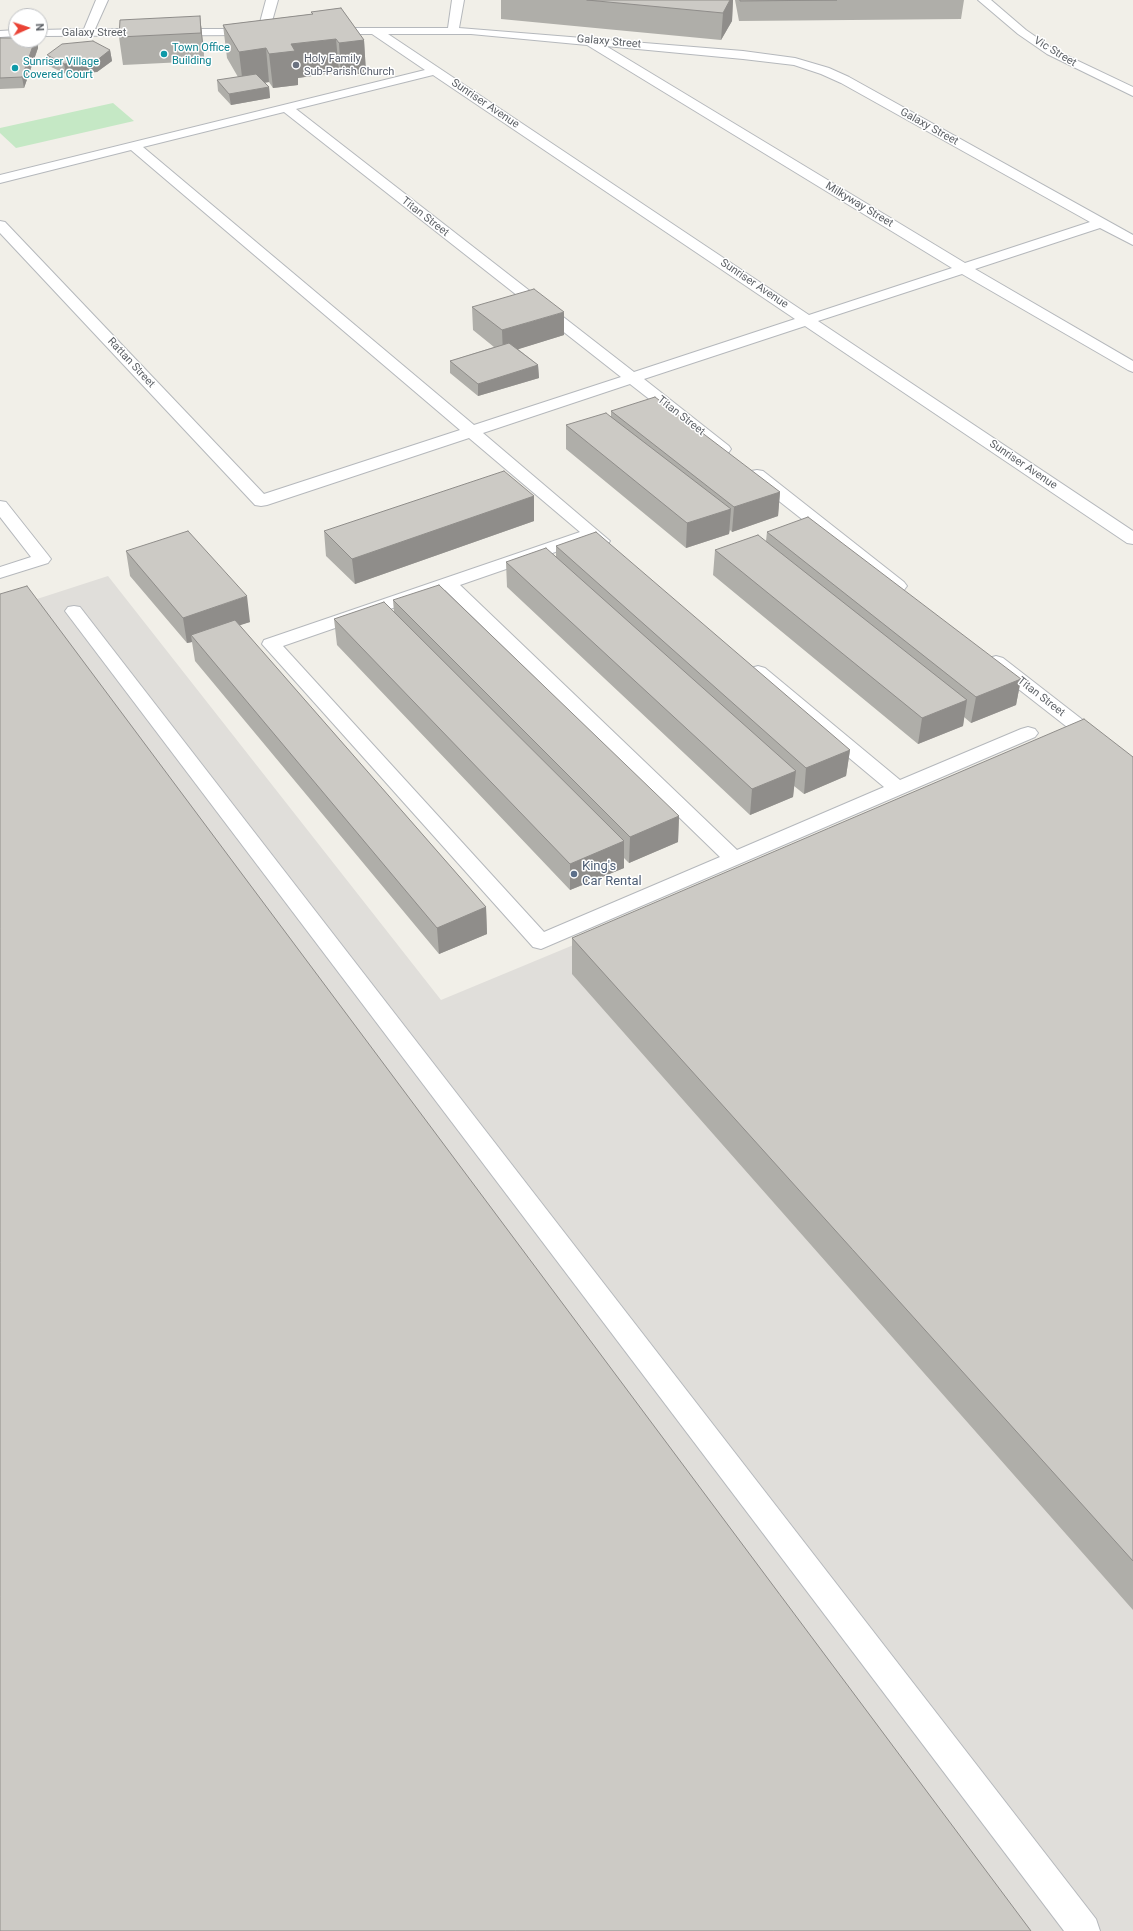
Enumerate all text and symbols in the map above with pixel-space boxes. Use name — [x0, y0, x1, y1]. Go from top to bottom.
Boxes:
north arrow — [8, 8, 48, 48]
text: N — [33, 23, 46, 32]
street label: Galaxy Street — [62, 26, 126, 40]
street label: Galaxy Street — [576, 33, 642, 51]
street label: Vic Street — [1031, 34, 1079, 70]
place label: Town Office Building — [172, 41, 230, 67]
marker: Town Office Building — [159, 49, 169, 59]
place label: Holy Family Sub-Parish Church — [304, 52, 394, 78]
place label: Sunriser Village Covered Court — [23, 55, 99, 81]
marker: Holy Family Sub-Parish Church — [291, 60, 301, 70]
marker: Sunriser Village Covered Court — [10, 63, 20, 73]
street label: Sunriser Avenue — [449, 76, 521, 132]
street label: Galaxy Street — [898, 106, 960, 148]
street label: Milkyway Street — [823, 180, 895, 230]
street label: Titan Street — [399, 194, 451, 240]
street label: Sunriser Avenue — [718, 256, 790, 312]
street label: Rattan Street — [104, 335, 158, 391]
street label: Titan Street — [655, 393, 707, 439]
street label: Sunriser Avenue — [987, 437, 1059, 493]
street label: Titan Street — [1015, 674, 1067, 720]
place label: King's Car Rental — [582, 859, 642, 890]
marker: King's Car Rental — [569, 869, 579, 879]

